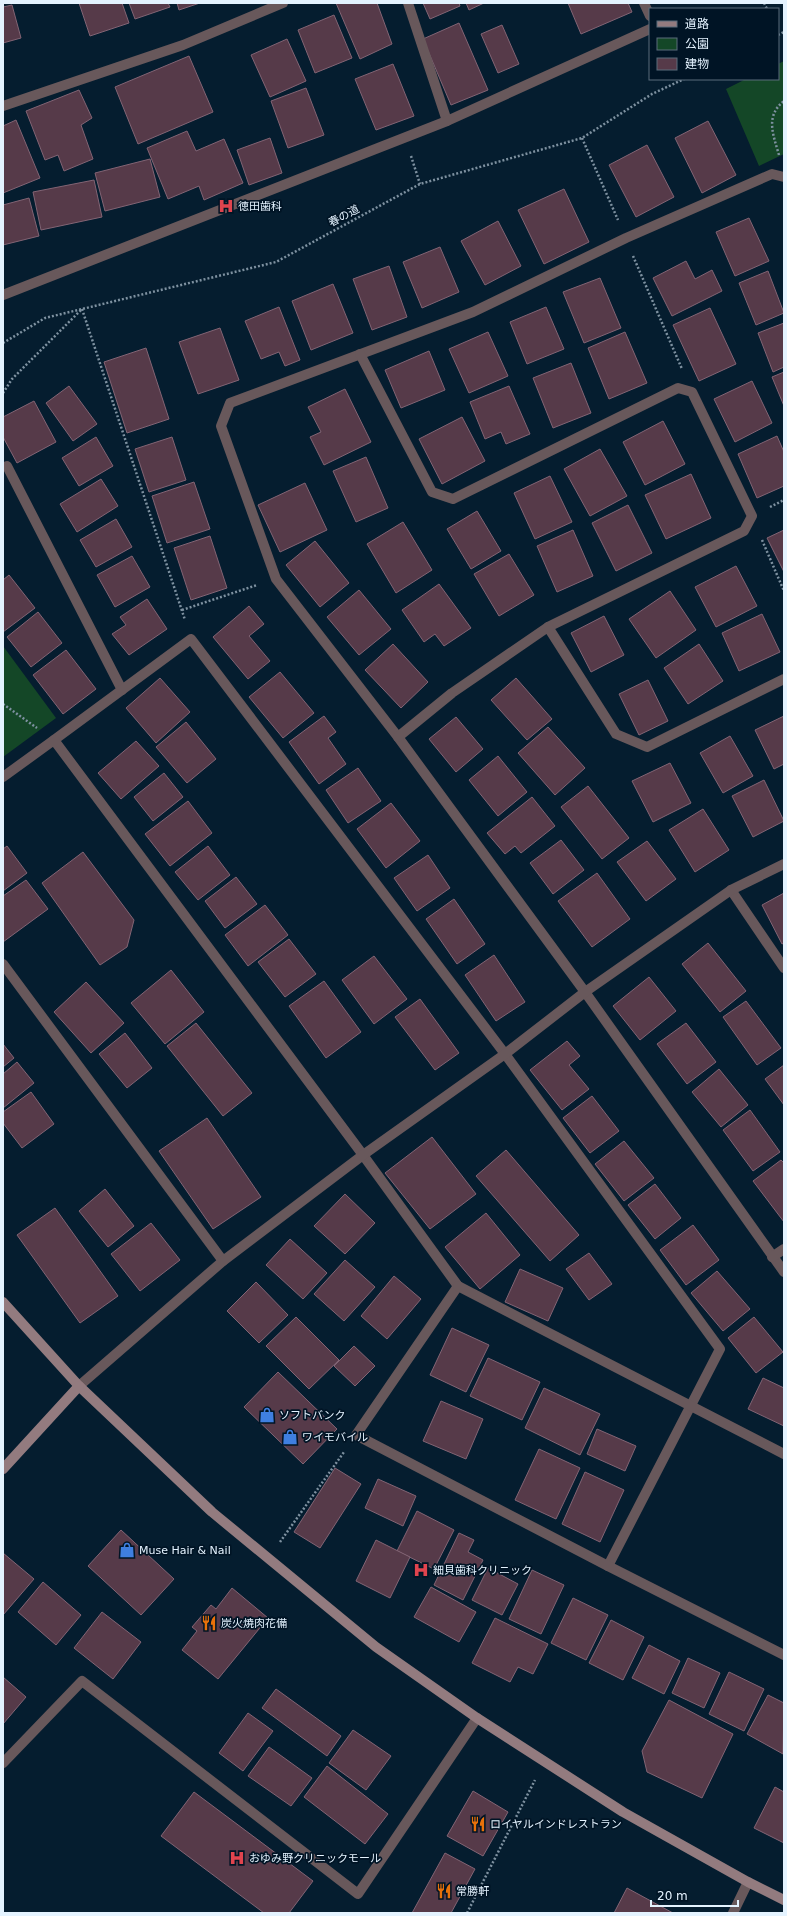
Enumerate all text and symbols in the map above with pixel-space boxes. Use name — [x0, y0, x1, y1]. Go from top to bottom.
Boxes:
legend — [649, 8, 779, 80]
text: 道路 — [685, 17, 709, 31]
text: 公園 — [685, 37, 709, 51]
text: 建物 — [685, 57, 709, 71]
hospital icon: 徳田歯科 — [217, 197, 235, 215]
place label: 徳田歯科 — [238, 200, 282, 213]
street label: 春の道 — [326, 203, 362, 229]
shop icon: ソフトバンク — [258, 1406, 276, 1424]
place label: ソフトバンク — [279, 1409, 346, 1422]
shop icon: ワイモバイル — [281, 1428, 299, 1446]
place label: ワイモバイル — [302, 1431, 368, 1444]
shop icon: Muse Hair & Nail — [118, 1541, 136, 1559]
place label: Muse Hair & Nail — [139, 1544, 231, 1557]
hospital icon: 細貝歯科クリニック — [412, 1561, 430, 1579]
place label: 細貝歯科クリニック — [433, 1564, 532, 1577]
restaurant icon: 炭火焼肉花備 — [200, 1614, 218, 1632]
place label: 炭火焼肉花備 — [221, 1617, 287, 1630]
restaurant icon: ロイヤルインドレストラン — [469, 1815, 487, 1833]
place label: ロイヤルインドレストラン — [490, 1818, 622, 1831]
hospital icon: おゆみ野クリニックモール — [228, 1849, 246, 1867]
place label: おゆみ野クリニックモール — [249, 1852, 381, 1865]
restaurant icon: 常勝軒 — [435, 1882, 453, 1900]
scale bar — [651, 1882, 738, 1908]
place label: 常勝軒 — [456, 1885, 490, 1898]
text: 20 m — [657, 1889, 688, 1903]

